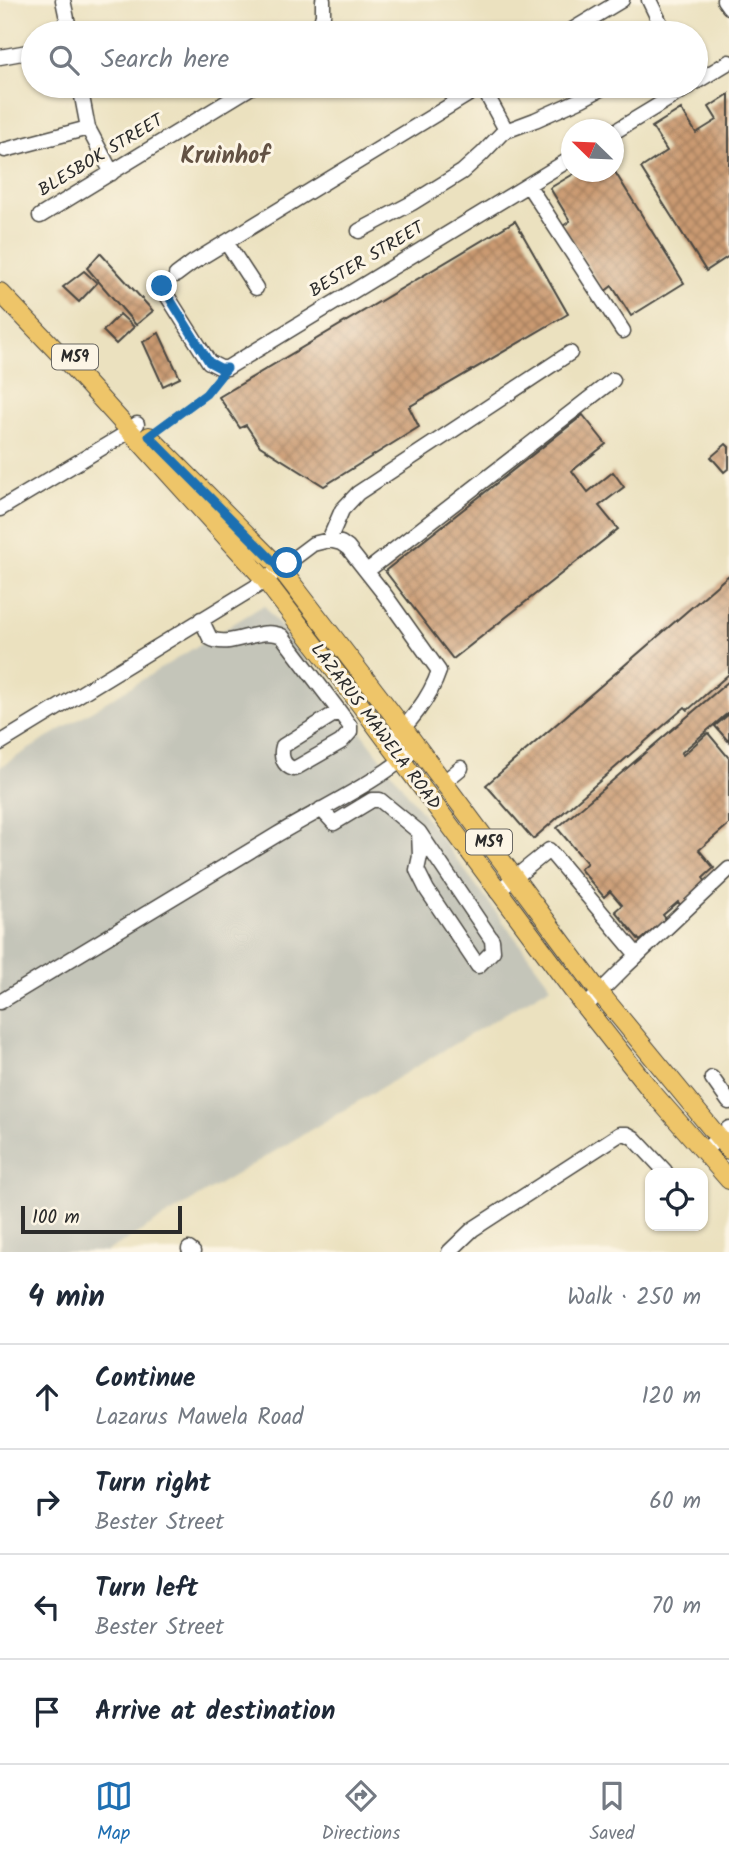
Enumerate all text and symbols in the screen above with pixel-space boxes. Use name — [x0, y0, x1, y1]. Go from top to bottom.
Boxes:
search box — [21, 21, 708, 98]
text: Search here — [101, 39, 229, 81]
icon: search — [45, 41, 83, 79]
street label: BLESBOK STREET — [33, 106, 171, 205]
north arrow — [561, 119, 624, 182]
district label: Kruinhof — [180, 137, 272, 176]
street label: BESTER STREET — [304, 213, 431, 306]
route end — [146, 270, 177, 301]
road number: M59 — [52, 344, 98, 370]
route start — [271, 547, 302, 578]
street label: LAZARUS MAWELA ROAD — [302, 637, 448, 817]
road number: M59 — [466, 830, 512, 855]
map controls — [645, 1168, 708, 1231]
button: locate — [645, 1168, 708, 1231]
scale bar — [21, 1203, 182, 1235]
text: 100 m — [32, 1203, 80, 1233]
text: 4 min — [28, 1274, 105, 1322]
text: Walk · 250 m — [567, 1280, 701, 1316]
text: Continue — [95, 1358, 196, 1400]
icon: ahead — [28, 1378, 66, 1416]
text: 120 m — [641, 1379, 701, 1415]
text: Lazarus Mawela Road — [95, 1400, 303, 1436]
text: Turn right — [95, 1463, 211, 1505]
icon: right — [28, 1483, 66, 1521]
text: 60 m — [649, 1484, 701, 1520]
text: Bester Street — [95, 1505, 224, 1541]
text: Turn left — [95, 1568, 198, 1610]
icon: left — [28, 1588, 66, 1626]
text: 70 m — [651, 1589, 701, 1625]
text: Bester Street — [95, 1610, 224, 1646]
text: Arrive at destination — [95, 1691, 335, 1733]
icon: arrive — [28, 1693, 66, 1731]
tab: Map — [95, 1777, 133, 1849]
tab: Directions — [322, 1777, 400, 1849]
tab: Saved — [589, 1777, 634, 1849]

